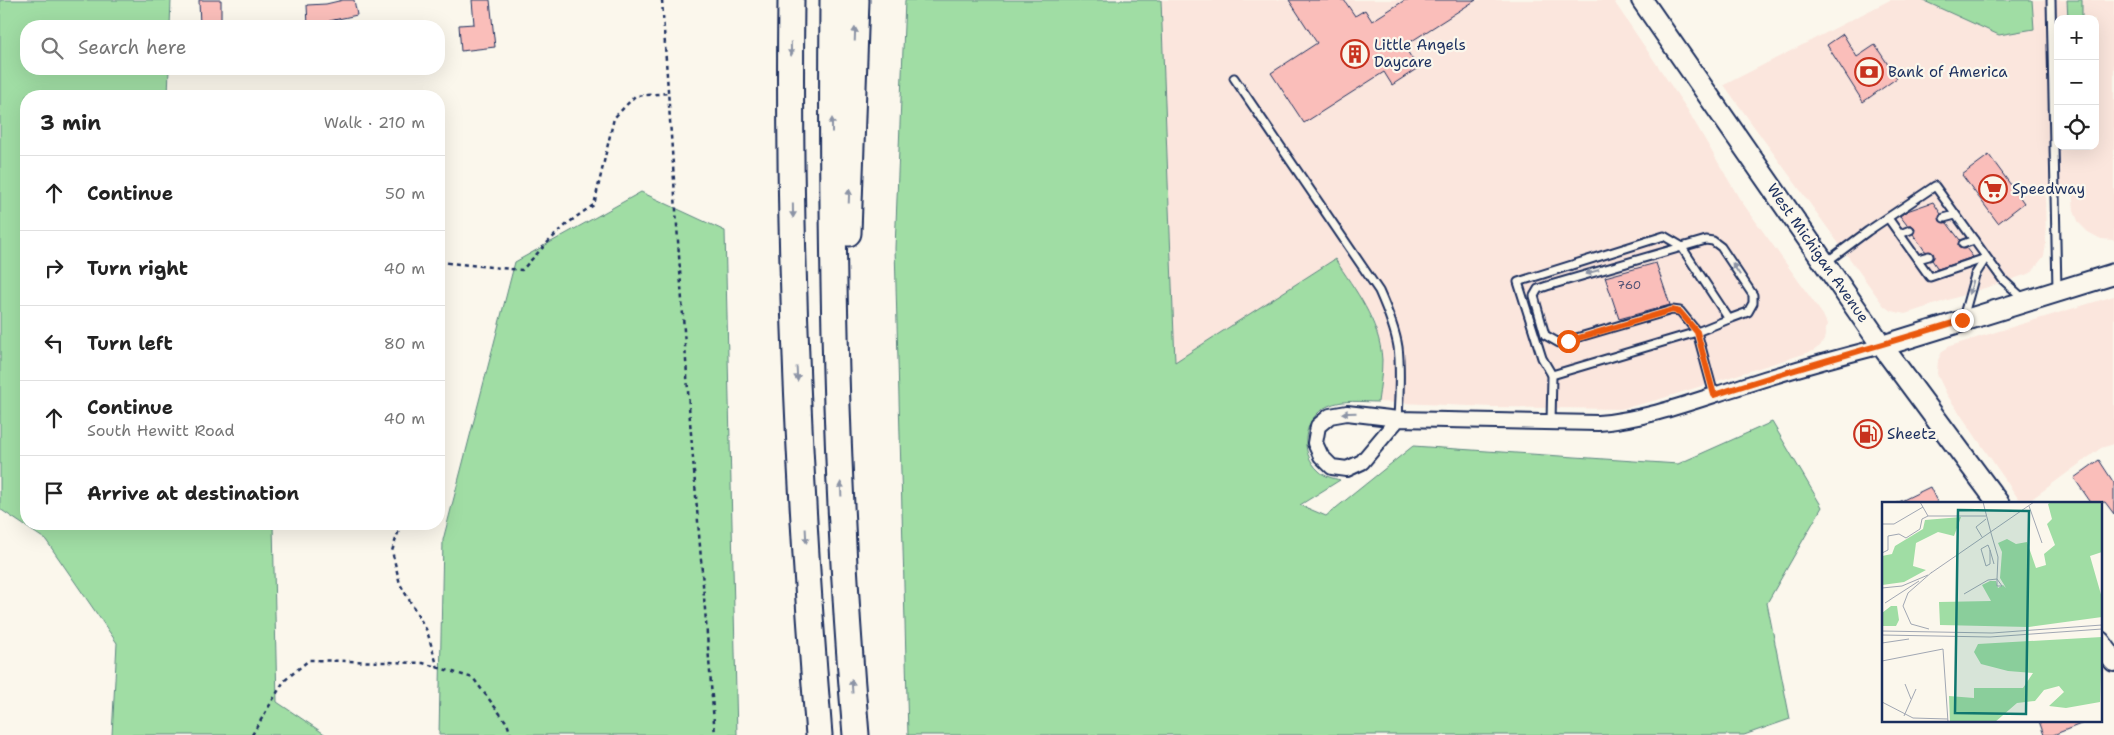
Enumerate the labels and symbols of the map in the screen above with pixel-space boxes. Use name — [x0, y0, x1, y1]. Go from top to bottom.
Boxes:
one-way arrow — [851, 26, 859, 42]
place label: Little Angels Daycare — [1374, 35, 1466, 72]
building icon: Little Angels Daycare — [1340, 39, 1370, 69]
one-way arrow — [787, 41, 795, 57]
bank icon: Bank of America — [1854, 57, 1884, 87]
place label: Bank of America — [1888, 62, 2008, 82]
one-way arrow — [828, 117, 836, 133]
supermarket icon: Speedway — [1978, 174, 2008, 204]
street label: West Michigan Avenue — [1762, 179, 1874, 327]
place label: Speedway — [2012, 179, 2085, 199]
one-way arrow — [846, 188, 854, 204]
one-way arrow — [789, 203, 797, 219]
one-way arrow — [1731, 263, 1741, 276]
one-way arrow — [1584, 269, 1599, 277]
house number: 760 — [1617, 277, 1641, 293]
one-way arrow — [1967, 280, 1975, 295]
route end — [1951, 309, 1974, 332]
route start — [1557, 330, 1580, 353]
one-way arrow — [794, 366, 802, 382]
one-way arrow — [1341, 410, 1357, 418]
fuel station icon: Sheetz — [1853, 419, 1883, 449]
place label: Sheetz — [1887, 424, 1937, 444]
one-way arrow — [836, 481, 844, 497]
inset map — [1882, 502, 2102, 722]
one-way arrow — [802, 528, 810, 544]
one-way arrow — [848, 678, 856, 694]

